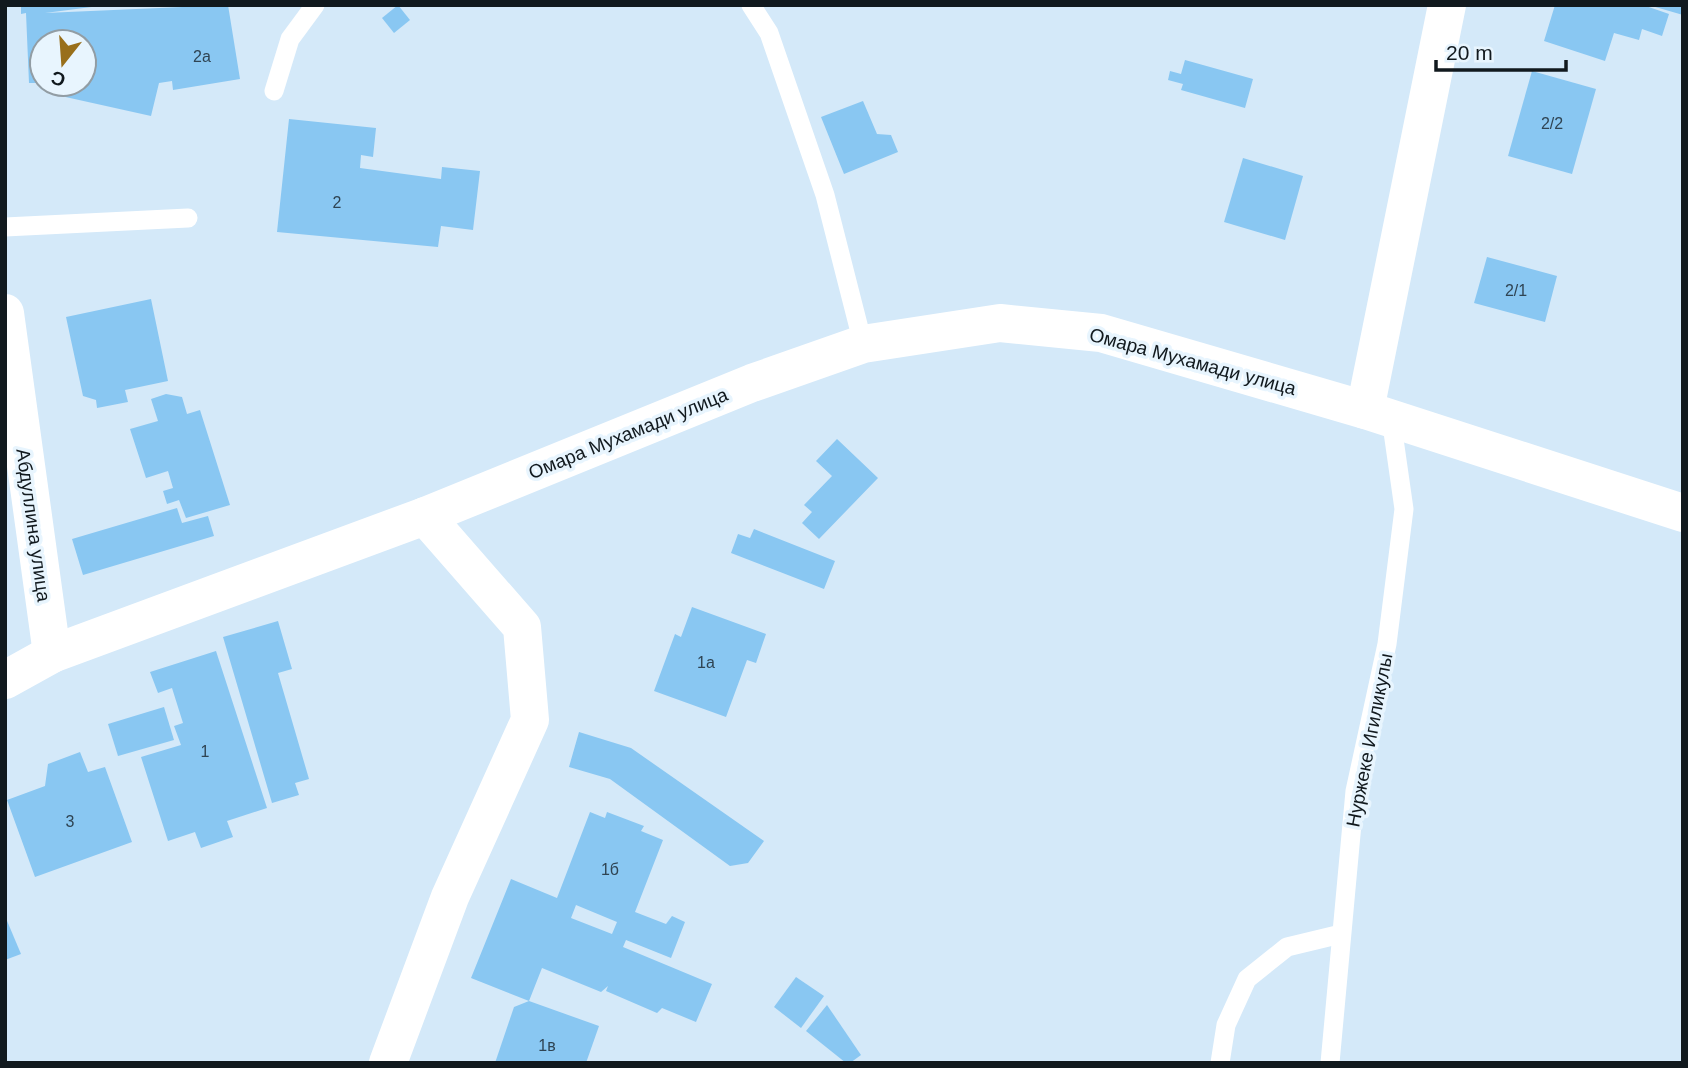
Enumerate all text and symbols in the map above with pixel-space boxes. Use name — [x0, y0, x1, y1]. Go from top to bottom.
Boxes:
north arrow — [28, 28, 98, 98]
scale bar — [1436, 28, 1566, 72]
text: 20 m — [1446, 41, 1493, 64]
house number: 2а — [193, 48, 211, 65]
text: С — [48, 67, 68, 91]
house number: 2/2 — [1541, 115, 1563, 132]
house number: 2 — [333, 194, 342, 211]
house number: 2/1 — [1505, 282, 1527, 299]
street label: Омара Мухамади улица — [1087, 324, 1299, 399]
street label: Омара Мухамади улица — [525, 384, 731, 483]
street label: Абдуллина улица — [12, 447, 55, 603]
street label: Нуржеке Игиликулы — [1342, 651, 1397, 829]
house number: 1а — [697, 654, 715, 671]
house number: 1 — [201, 743, 210, 760]
house number: 3 — [66, 813, 75, 830]
house number: 1б — [601, 861, 619, 878]
house number: 1в — [538, 1037, 556, 1054]

